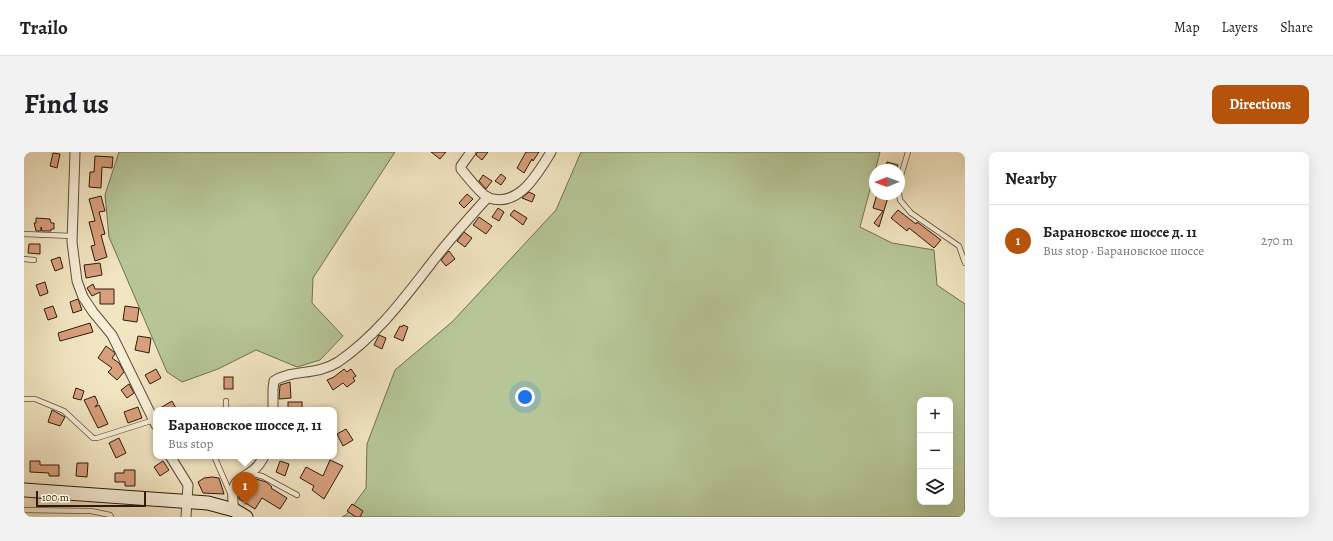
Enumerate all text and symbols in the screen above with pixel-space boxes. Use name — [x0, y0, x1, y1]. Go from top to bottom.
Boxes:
text: Trailo — [20, 15, 68, 41]
text: Map — [1174, 18, 1200, 37]
text: Layers — [1222, 18, 1258, 37]
text: Share — [1280, 18, 1313, 37]
text: Find us — [24, 85, 109, 123]
button: Directions — [1212, 85, 1309, 124]
north arrow — [869, 164, 905, 200]
text: Nearby — [1005, 167, 1056, 190]
text: Барановское шоссе д. 11 — [1043, 222, 1197, 242]
text: 1 — [1016, 232, 1020, 249]
text: 270 m — [1261, 232, 1293, 249]
text: Bus stop · Барановское шоссе — [1043, 242, 1204, 259]
your location — [515, 387, 535, 407]
map controls — [917, 397, 953, 505]
button: + — [917, 397, 953, 433]
popup — [153, 407, 337, 459]
text: Барановское шоссе д. 11 — [168, 415, 322, 435]
button: − — [917, 433, 953, 469]
text: Bus stop — [168, 435, 213, 452]
button: layers — [917, 469, 953, 505]
pin: 1 — [232, 472, 258, 505]
scale bar — [36, 489, 146, 508]
text: 100 m — [42, 490, 69, 505]

